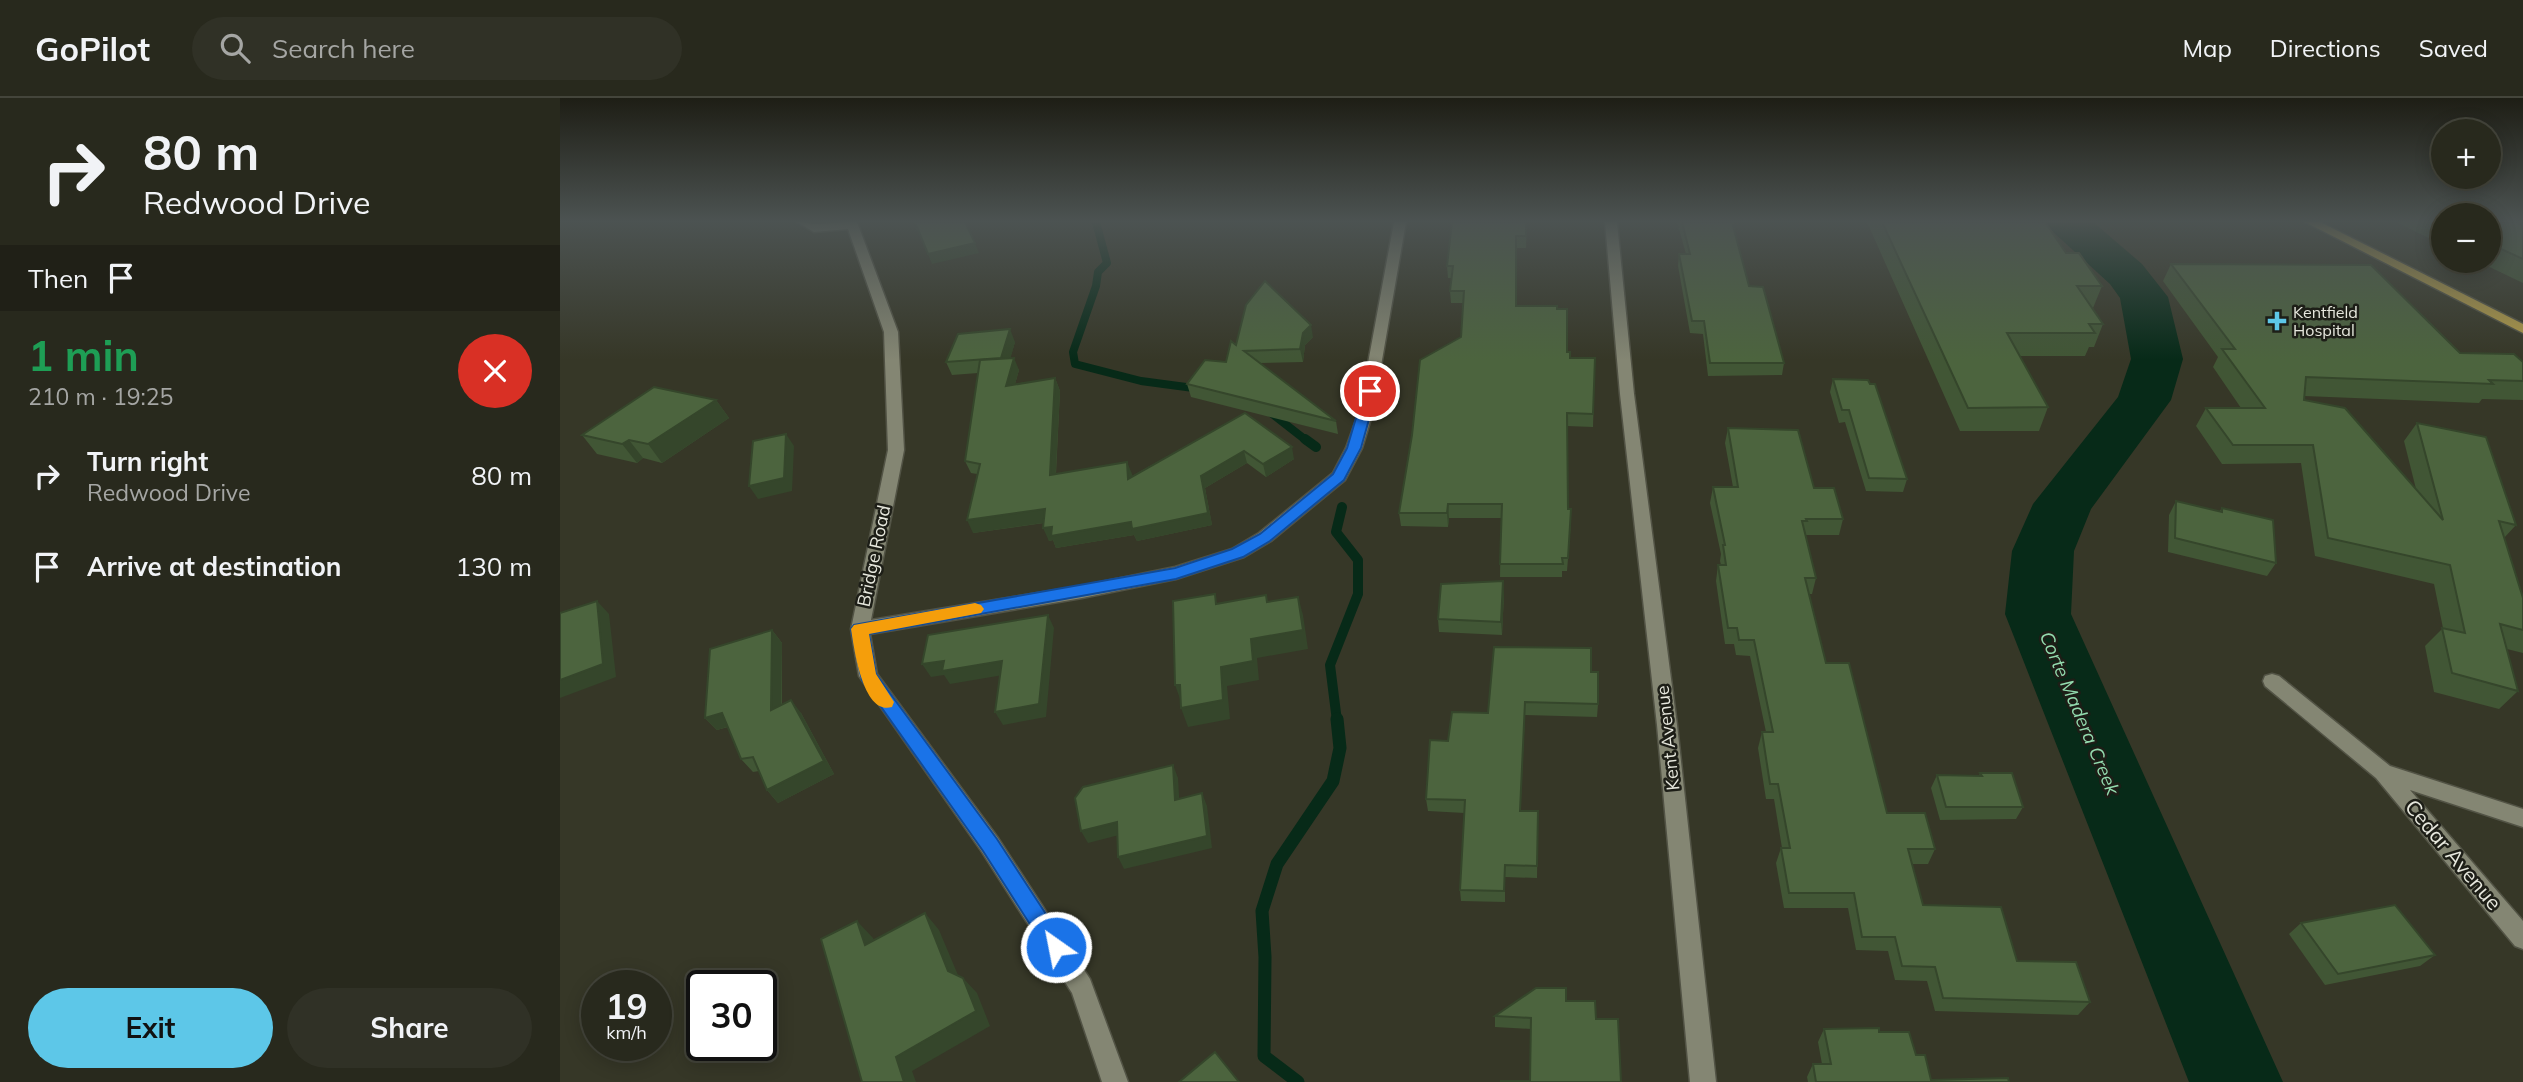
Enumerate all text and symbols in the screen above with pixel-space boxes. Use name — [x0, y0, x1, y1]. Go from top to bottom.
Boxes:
search box — [192, 17, 682, 80]
text: GoPilot — [35, 28, 150, 69]
icon: search — [216, 29, 254, 67]
text: Search here — [272, 32, 415, 65]
text: Map — [2182, 33, 2232, 63]
text: Directions — [2270, 33, 2381, 63]
text: Saved — [2419, 33, 2488, 63]
map controls — [2431, 119, 2501, 273]
button: + — [2431, 119, 2501, 189]
text: 80 m — [143, 121, 259, 182]
icon: right — [28, 126, 119, 217]
text: Redwood Drive — [143, 182, 370, 222]
button: − — [2431, 203, 2501, 273]
icon: arrive — [102, 259, 140, 297]
text: Then — [28, 262, 88, 295]
place label: Kentfield Hospital — [2293, 302, 2358, 340]
marker: Kentfield Hospital — [2267, 311, 2287, 331]
text: 1 min — [28, 329, 139, 382]
button: close — [458, 334, 532, 408]
pin — [1340, 361, 1400, 421]
icon: arrive — [1351, 372, 1389, 410]
text: 210 m · 19:25 — [28, 382, 173, 411]
text: Turn right — [87, 445, 208, 478]
icon: right — [28, 457, 66, 495]
text: 80 m — [471, 459, 532, 492]
text: Redwood Drive — [87, 478, 250, 507]
street label: Bridge Road — [852, 503, 896, 609]
icon: arrive — [28, 548, 66, 586]
text: Arrive at destination — [87, 550, 342, 583]
text: 130 m — [456, 550, 532, 583]
water label: Corte Madera Creek — [2035, 628, 2126, 799]
street label: Kent Avenue — [1651, 685, 1684, 792]
street label: Cedar Avenue — [2400, 794, 2508, 915]
position arrow — [1019, 910, 1093, 984]
speed limit sign: 30 — [686, 970, 777, 1061]
text: 19 — [605, 984, 648, 1028]
button: Exit — [28, 988, 273, 1068]
button: Share — [287, 988, 532, 1068]
text: km/h — [606, 1021, 647, 1044]

